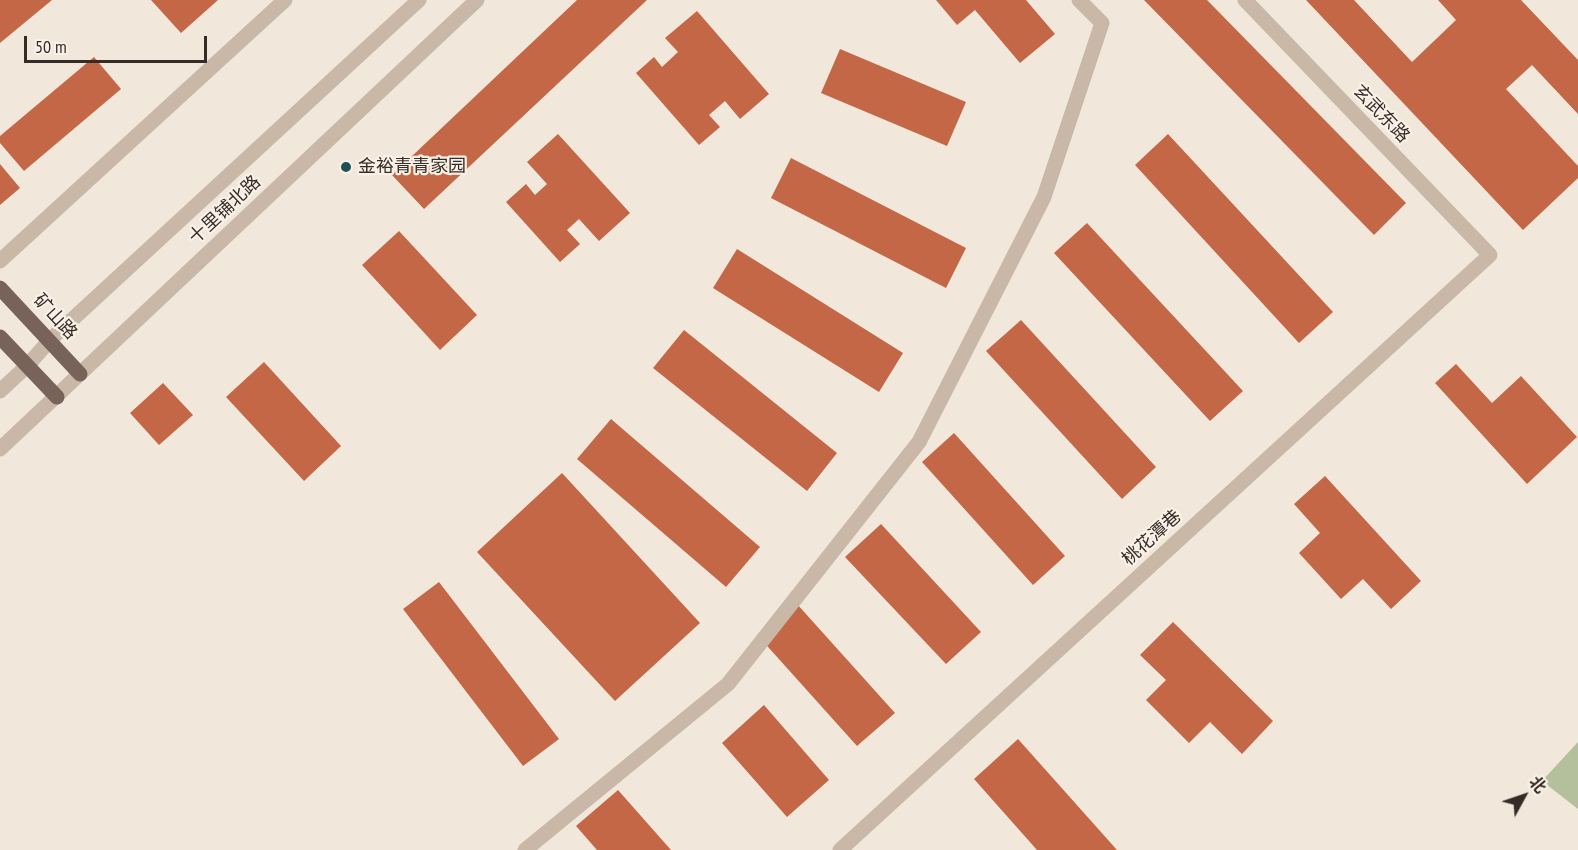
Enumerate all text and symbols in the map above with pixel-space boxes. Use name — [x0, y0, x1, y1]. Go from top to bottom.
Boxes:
scale bar — [27, 24, 210, 62]
text: 50 m — [35, 35, 67, 58]
street label: 玄武东路 — [1348, 81, 1414, 147]
place label: 金裕青青家园 — [358, 156, 466, 178]
marker: 金裕青青家园 — [339, 160, 353, 174]
street label: 十里铺北路 — [185, 171, 265, 249]
street label: 矿山路 — [29, 290, 81, 344]
street label: 桃花潭巷 — [1118, 506, 1186, 570]
north arrow — [1494, 766, 1554, 826]
text: 北 — [1525, 772, 1551, 797]

